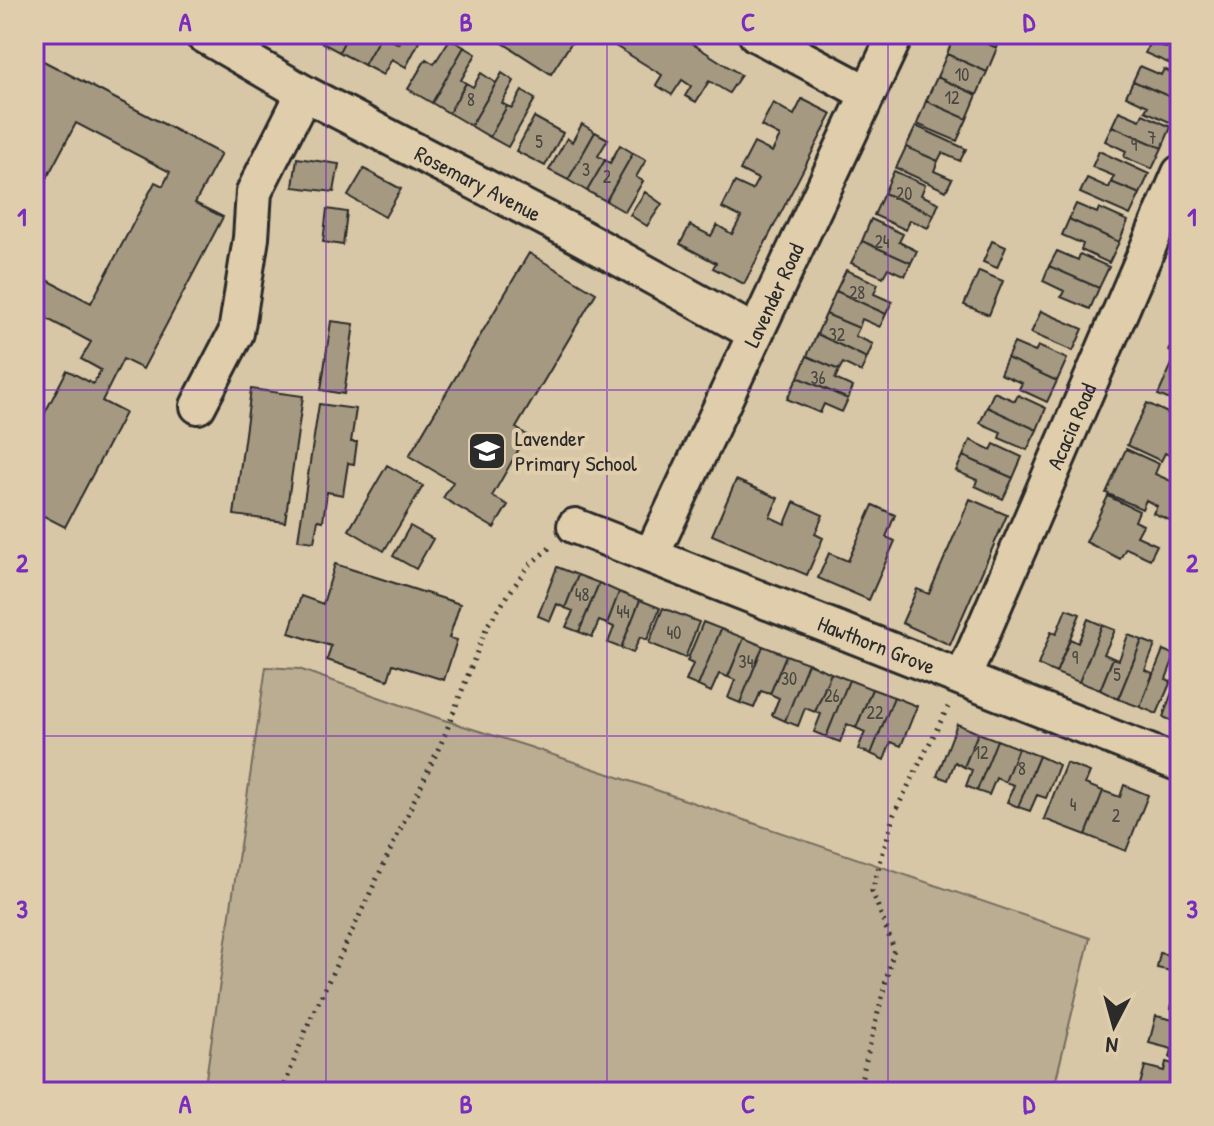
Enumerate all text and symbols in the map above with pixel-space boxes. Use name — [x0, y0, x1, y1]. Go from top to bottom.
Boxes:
text: A — [179, 4, 192, 39]
text: B — [459, 4, 473, 39]
text: C — [741, 4, 755, 39]
text: D — [1023, 4, 1036, 39]
house number: 10 — [955, 62, 969, 87]
house number: 12 — [945, 85, 960, 110]
house number: 8 — [467, 87, 475, 112]
house number: 7 — [1148, 125, 1157, 150]
house number: 5 — [535, 129, 543, 154]
house number: 9 — [1131, 132, 1138, 157]
street label: Rosemary Avenue — [410, 138, 547, 229]
house number: 3 — [582, 157, 590, 182]
house number: 2 — [603, 164, 612, 189]
house number: 20 — [896, 181, 912, 206]
text: 1 — [17, 199, 27, 234]
text: 1 — [1187, 199, 1197, 234]
house number: 24 — [874, 229, 890, 254]
street label: Lavender Road — [736, 238, 811, 352]
house number: 28 — [849, 280, 865, 305]
house number: 32 — [829, 322, 846, 347]
house number: 36 — [810, 365, 826, 390]
street label: Acacia Road — [1039, 378, 1103, 474]
place label: Lavender Primary School — [515, 423, 637, 478]
school or university icon: Lavender Primary School — [466, 430, 508, 472]
text: 2 — [16, 545, 29, 580]
text: 2 — [1186, 545, 1199, 580]
house number: 48 — [575, 582, 589, 607]
house number: 44 — [616, 599, 630, 624]
street label: Hawthorn Grove — [813, 608, 940, 681]
house number: 40 — [667, 620, 681, 645]
house number: 9 — [1072, 645, 1079, 670]
house number: 34 — [739, 649, 754, 674]
house number: 5 — [1113, 662, 1121, 687]
house number: 30 — [781, 666, 797, 691]
house number: 26 — [824, 683, 840, 708]
house number: 22 — [867, 700, 884, 725]
house number: 12 — [974, 740, 989, 765]
house number: 8 — [1018, 756, 1026, 781]
house number: 4 — [1070, 792, 1077, 817]
house number: 2 — [1112, 803, 1121, 828]
text: 3 — [16, 891, 28, 926]
text: 3 — [1186, 891, 1198, 926]
north arrow — [1074, 986, 1154, 1066]
text: N — [1104, 1030, 1119, 1061]
text: A — [179, 1086, 192, 1121]
text: B — [459, 1086, 473, 1121]
text: C — [741, 1086, 755, 1121]
text: D — [1023, 1086, 1036, 1121]

